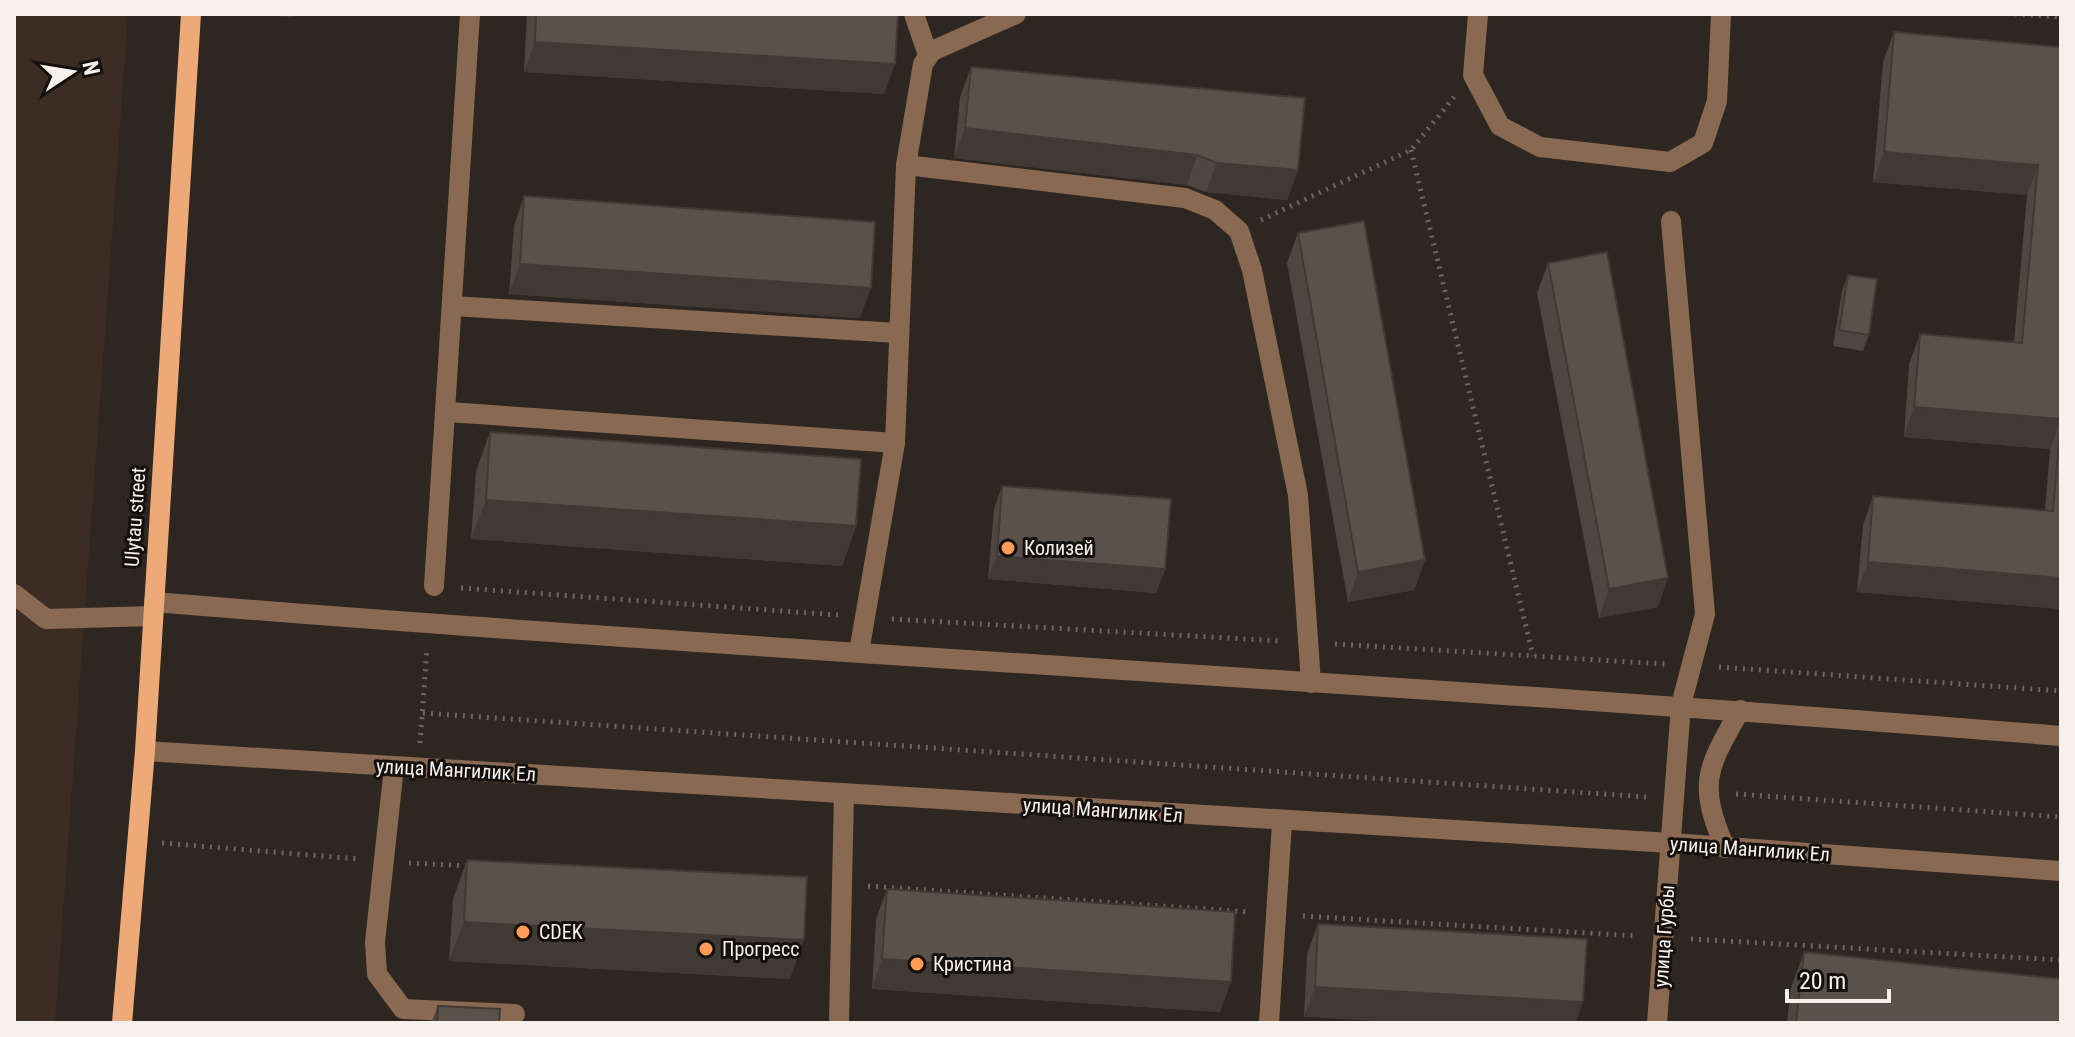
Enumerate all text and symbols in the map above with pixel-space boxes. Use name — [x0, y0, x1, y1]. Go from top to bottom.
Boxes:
north arrow — [32, 32, 112, 112]
text: N — [77, 59, 105, 77]
street label: Ulytau street — [120, 466, 150, 567]
place label: Колизей — [1024, 536, 1094, 560]
marker: Колизей — [999, 539, 1017, 557]
street label: улица Мангилик Ел — [375, 754, 537, 786]
street label: улица Мангилик Ел — [1022, 792, 1184, 828]
street label: улица Мангилик Ел — [1669, 831, 1831, 867]
street label: улица Гурбы — [1648, 884, 1680, 988]
place label: CDEK — [539, 920, 583, 944]
marker: CDEK — [514, 923, 532, 941]
place label: Прогресс — [722, 937, 799, 961]
marker: Прогресс — [697, 940, 715, 958]
place label: Кристина — [933, 952, 1012, 976]
scale bar — [1787, 953, 1889, 1003]
marker: Кристина — [908, 955, 926, 973]
text: 20 m — [1799, 967, 1846, 995]

